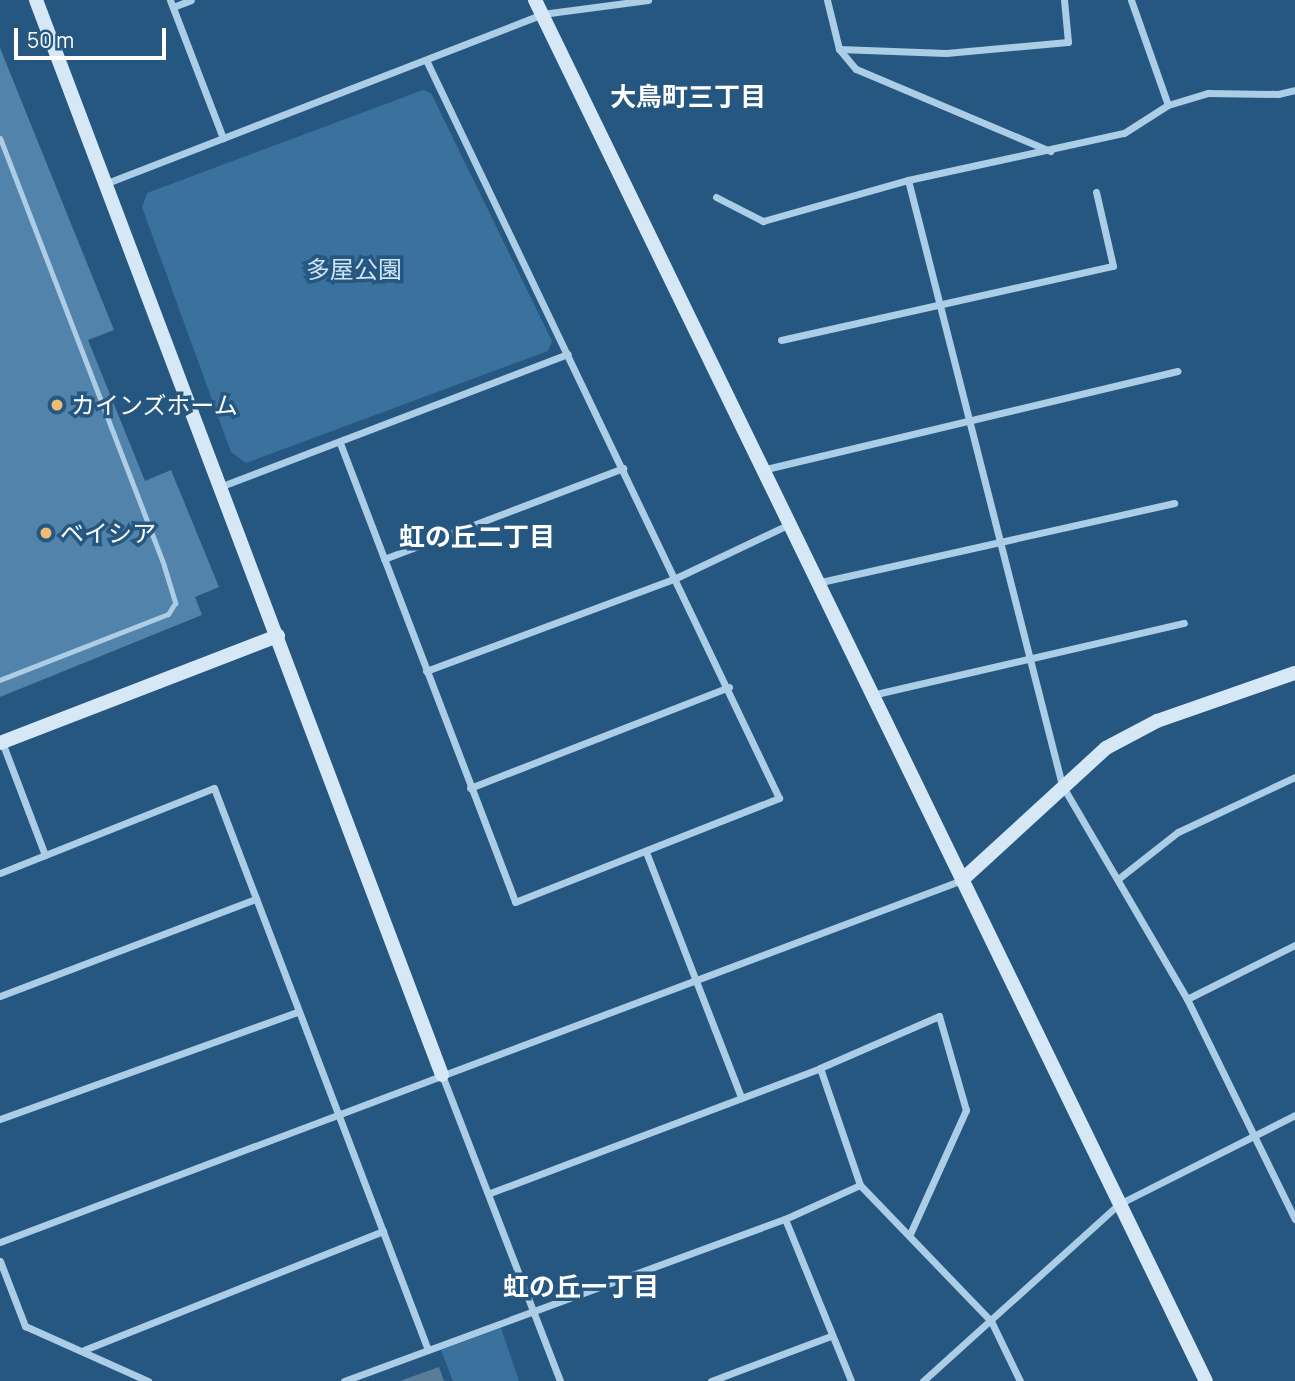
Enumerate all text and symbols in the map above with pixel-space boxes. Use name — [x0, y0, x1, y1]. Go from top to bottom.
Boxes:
scale bar — [18, 14, 170, 58]
text: 50 m — [27, 26, 74, 54]
district label: 大鳥町三丁目 — [610, 81, 766, 113]
park label: 多屋公園 — [306, 255, 402, 283]
place label: カインズホーム — [71, 391, 239, 419]
marker: カインズホーム — [49, 397, 65, 413]
place label: ベイシア — [60, 519, 156, 547]
district label: 虹の丘二丁目 — [399, 521, 555, 553]
marker: ベイシア — [38, 525, 54, 541]
district label: 虹の丘一丁目 — [503, 1271, 659, 1303]

